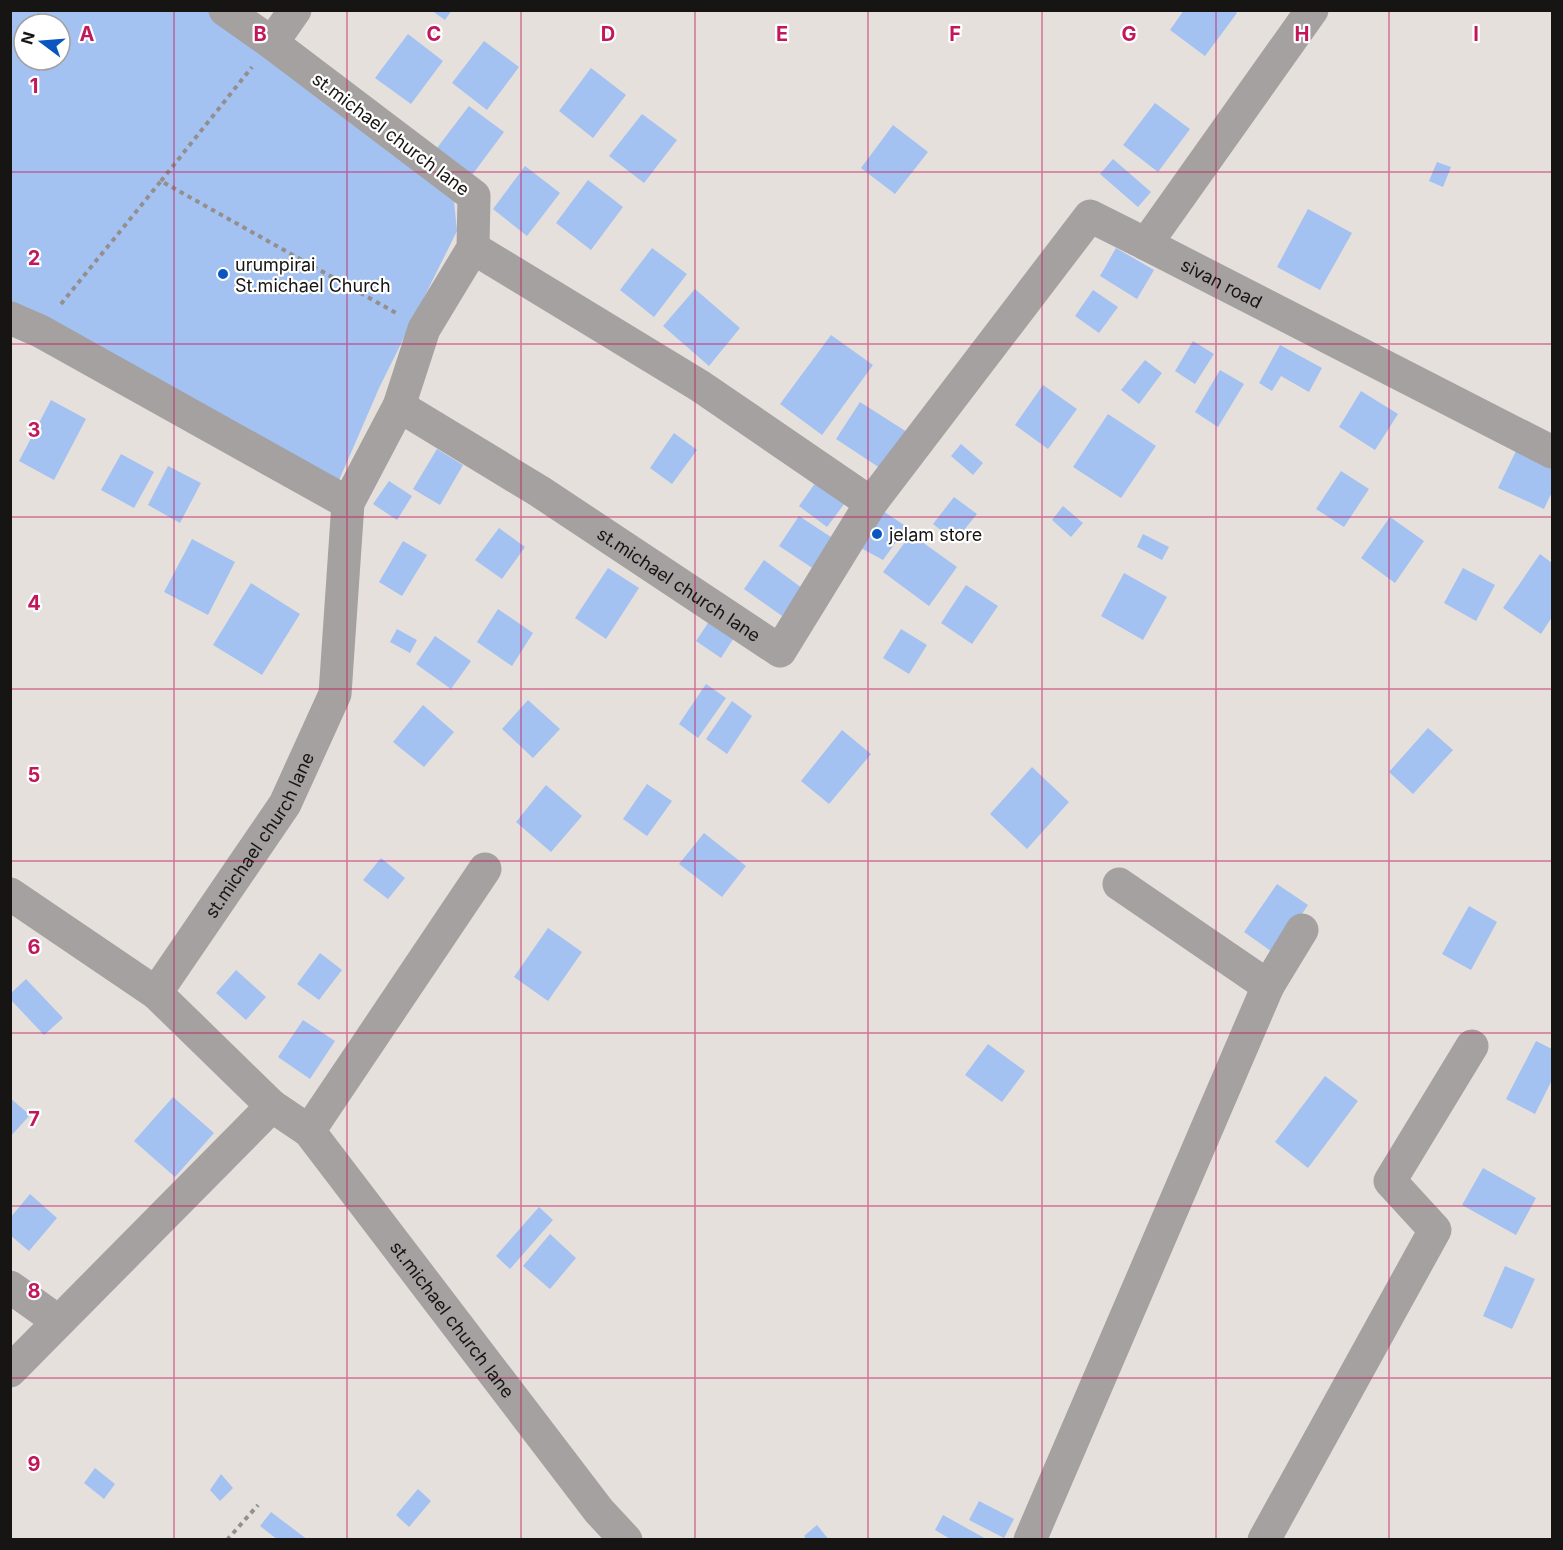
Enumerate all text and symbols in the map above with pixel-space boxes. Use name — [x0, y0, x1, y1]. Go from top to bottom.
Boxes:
north arrow — [12, 12, 72, 72]
text: A — [80, 22, 95, 46]
text: B — [253, 22, 267, 46]
text: C — [427, 22, 441, 46]
text: D — [601, 22, 615, 46]
text: E — [776, 22, 788, 46]
text: F — [949, 22, 961, 46]
text: G — [1121, 22, 1137, 46]
text: H — [1295, 22, 1309, 46]
text: I — [1473, 22, 1479, 46]
text: N — [16, 29, 39, 46]
street label: st.michael church lane — [308, 68, 474, 200]
text: 1 — [30, 74, 38, 98]
text: 2 — [28, 246, 40, 270]
street label: sivan road — [1178, 253, 1266, 312]
place label: urumpirai St.michael Church — [235, 254, 391, 296]
marker: urumpirai St.michael Church — [216, 267, 230, 281]
text: 3 — [28, 418, 40, 442]
street label: st.michael church lane — [594, 522, 765, 646]
place label: jelam store — [888, 524, 982, 545]
marker: jelam store — [870, 527, 884, 541]
text: 4 — [27, 591, 41, 615]
street label: st.michael church lane — [200, 749, 318, 922]
text: 5 — [28, 763, 40, 787]
text: 6 — [28, 935, 41, 959]
text: 7 — [28, 1107, 40, 1131]
street label: st.michael church lane — [386, 1237, 519, 1402]
text: 8 — [27, 1279, 41, 1303]
text: 9 — [28, 1452, 41, 1476]

